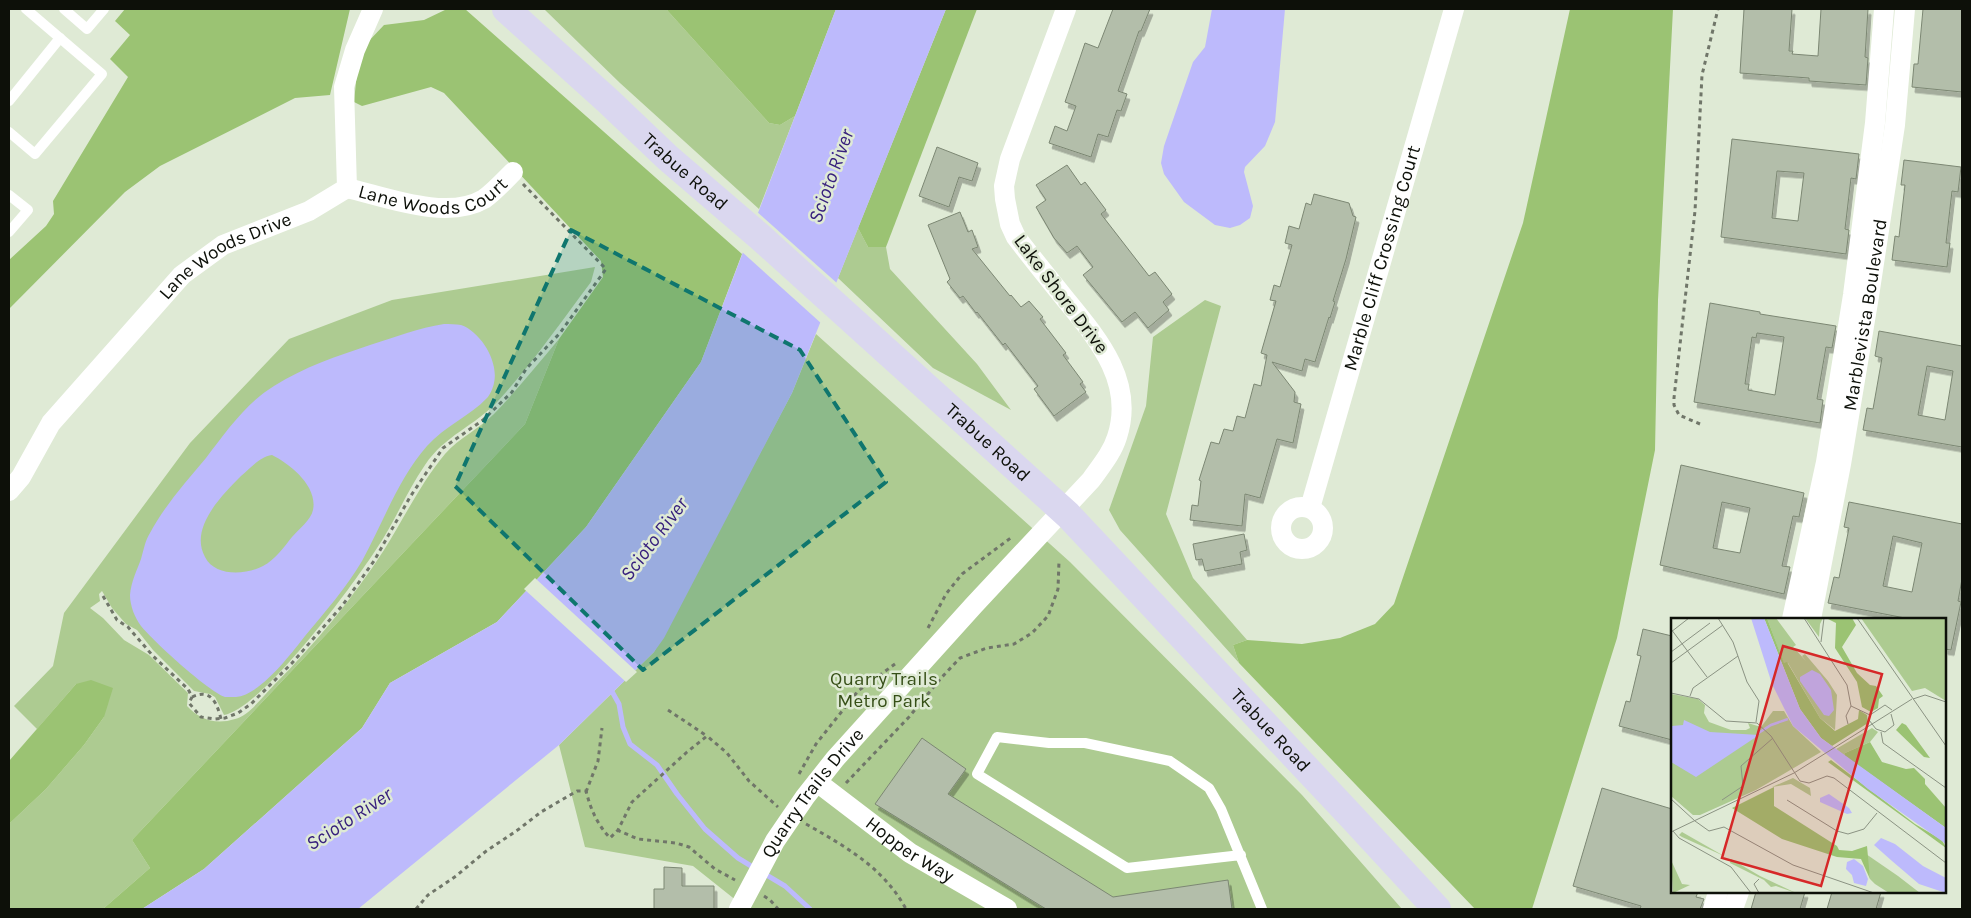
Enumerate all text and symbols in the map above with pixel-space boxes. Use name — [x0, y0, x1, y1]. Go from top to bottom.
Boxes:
water label: Scioto River — [803, 125, 859, 226]
street label: Trabue Road — [638, 128, 732, 215]
street label: Marble Cliff Crossing Court — [1339, 143, 1425, 373]
street label: Lane Woods Court — [356, 173, 512, 219]
street label: Lane Woods Drive — [154, 208, 295, 304]
street label: Marblevista Boulevard — [1839, 217, 1892, 412]
street label: Lake Shore Drive — [1009, 230, 1113, 358]
street label: Trabue Road — [941, 399, 1034, 486]
water label: Scioto River — [615, 492, 693, 585]
inset map — [1671, 618, 1946, 893]
park label: Quarry Trails Metro Park — [830, 668, 938, 712]
street label: Trabue Road — [1226, 684, 1315, 777]
street label: Quarry Trails Drive — [757, 724, 869, 862]
water label: Scioto River — [302, 782, 397, 855]
street label: Hopper Way — [861, 812, 958, 887]

